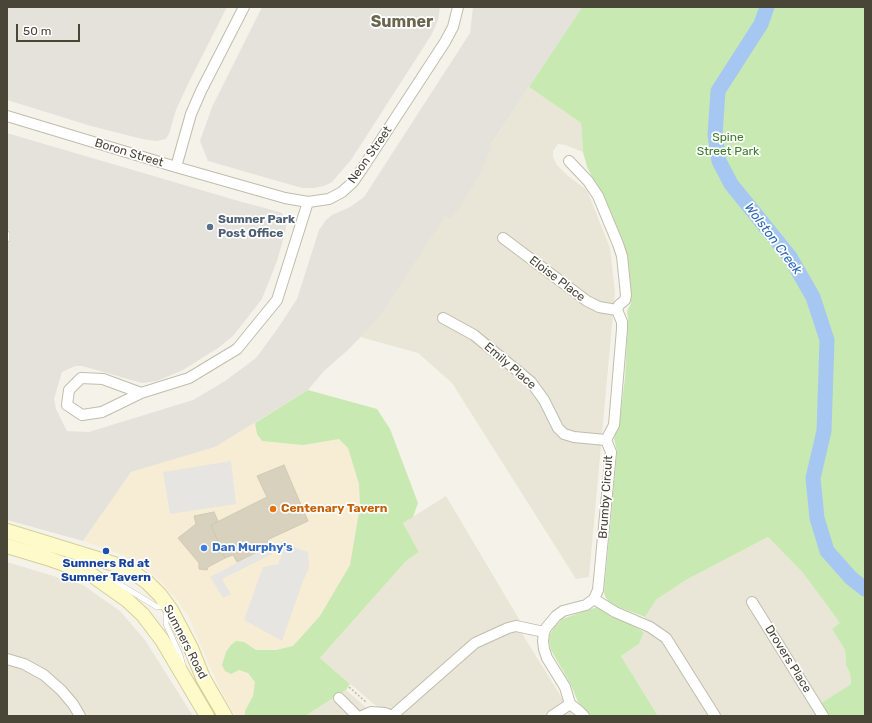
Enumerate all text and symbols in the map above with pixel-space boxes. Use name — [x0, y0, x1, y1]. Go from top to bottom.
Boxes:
district label: Sumner — [371, 12, 433, 32]
scale bar — [18, 16, 82, 42]
text: 50 m — [23, 24, 51, 38]
street label: Neon Street — [345, 123, 395, 187]
park label: Spine Street Park — [697, 131, 759, 159]
street label: Boron Street — [93, 136, 165, 170]
water label: Wolston Creek — [741, 200, 805, 278]
place label: Sumner Park Post Office — [218, 213, 295, 241]
marker: Sumner Park Post Office — [205, 222, 215, 232]
street label: Eloise Place — [526, 253, 588, 305]
street label: Emily Place — [481, 340, 539, 392]
street label: Brumby Circuit — [596, 455, 616, 539]
place label: Centenary Tavern — [281, 502, 387, 516]
marker: Centenary Tavern — [268, 504, 278, 514]
place label: Dan Murphy's — [212, 541, 293, 555]
marker: Dan Murphy's — [199, 543, 209, 553]
marker: Sumners Rd at Sumner Tavern — [101, 546, 111, 556]
place label: Sumners Rd at Sumner Tavern — [61, 557, 151, 585]
street label: Sumners Road — [160, 602, 210, 682]
street label: Drovers Place — [762, 623, 814, 695]

